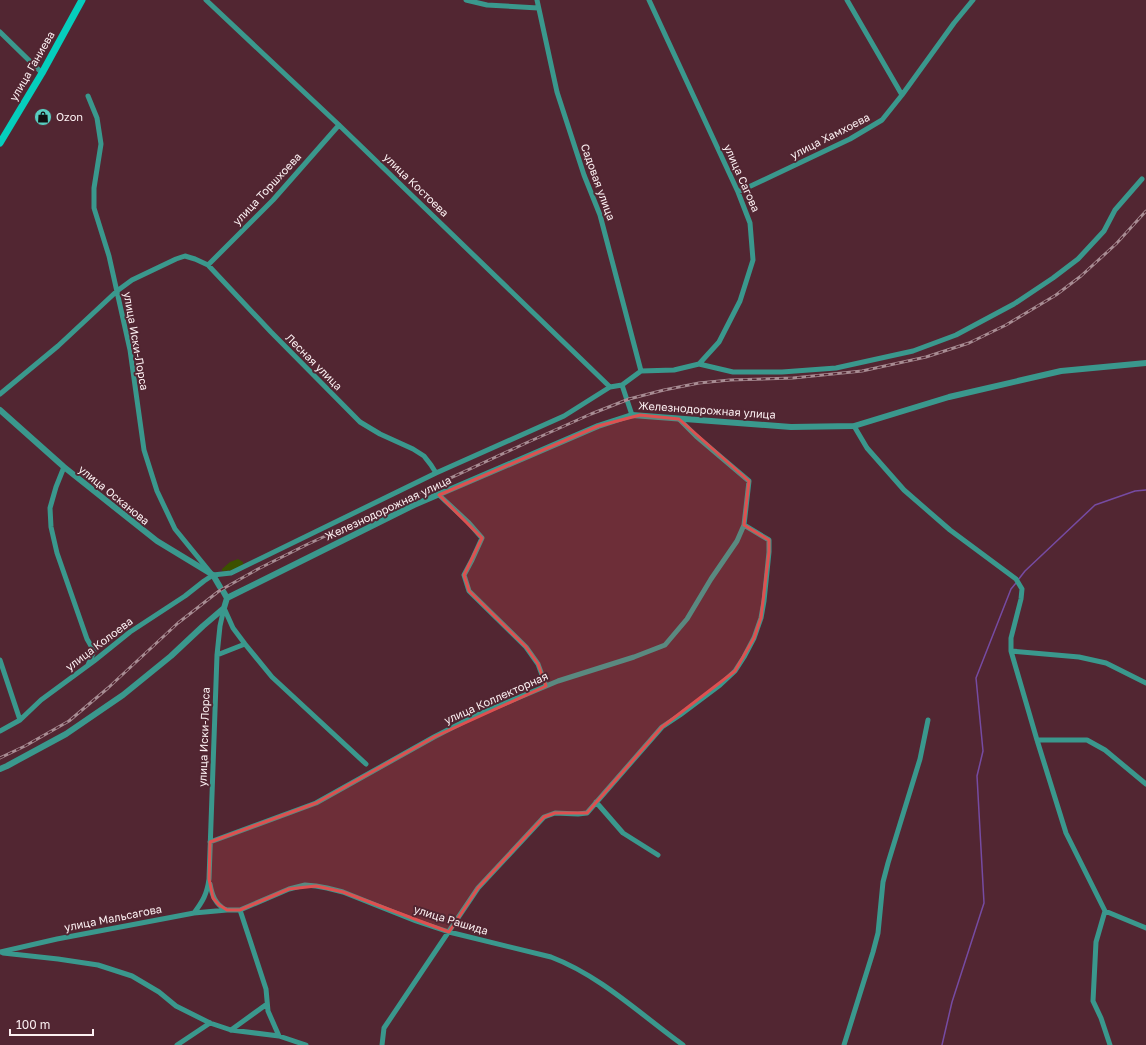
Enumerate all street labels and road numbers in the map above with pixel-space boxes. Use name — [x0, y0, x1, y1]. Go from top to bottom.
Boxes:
street label: улица Ганиева — [6, 29, 57, 103]
street label: улица Хамхоева — [788, 110, 872, 161]
street label: Садовая улица — [579, 142, 618, 222]
street label: улица Сагова — [722, 142, 763, 214]
street label: улица Торшхоева — [230, 150, 304, 228]
street label: улица Костоева — [381, 150, 452, 219]
street label: улица Иски-Лорса — [121, 291, 152, 391]
street label: Лесная улица — [283, 331, 345, 393]
street label: Железнодорожная улица — [638, 398, 776, 421]
street label: улица Осканова — [76, 462, 152, 527]
street label: Железнодорожная улица — [323, 473, 453, 543]
street label: улица Колоева — [63, 614, 135, 673]
street label: улица Коллекторная — [442, 669, 550, 726]
street label: улица Иски-Лорса — [195, 687, 212, 787]
street label: улица Мальсагова — [63, 902, 163, 933]
street label: улица Рашида — [412, 902, 490, 937]

